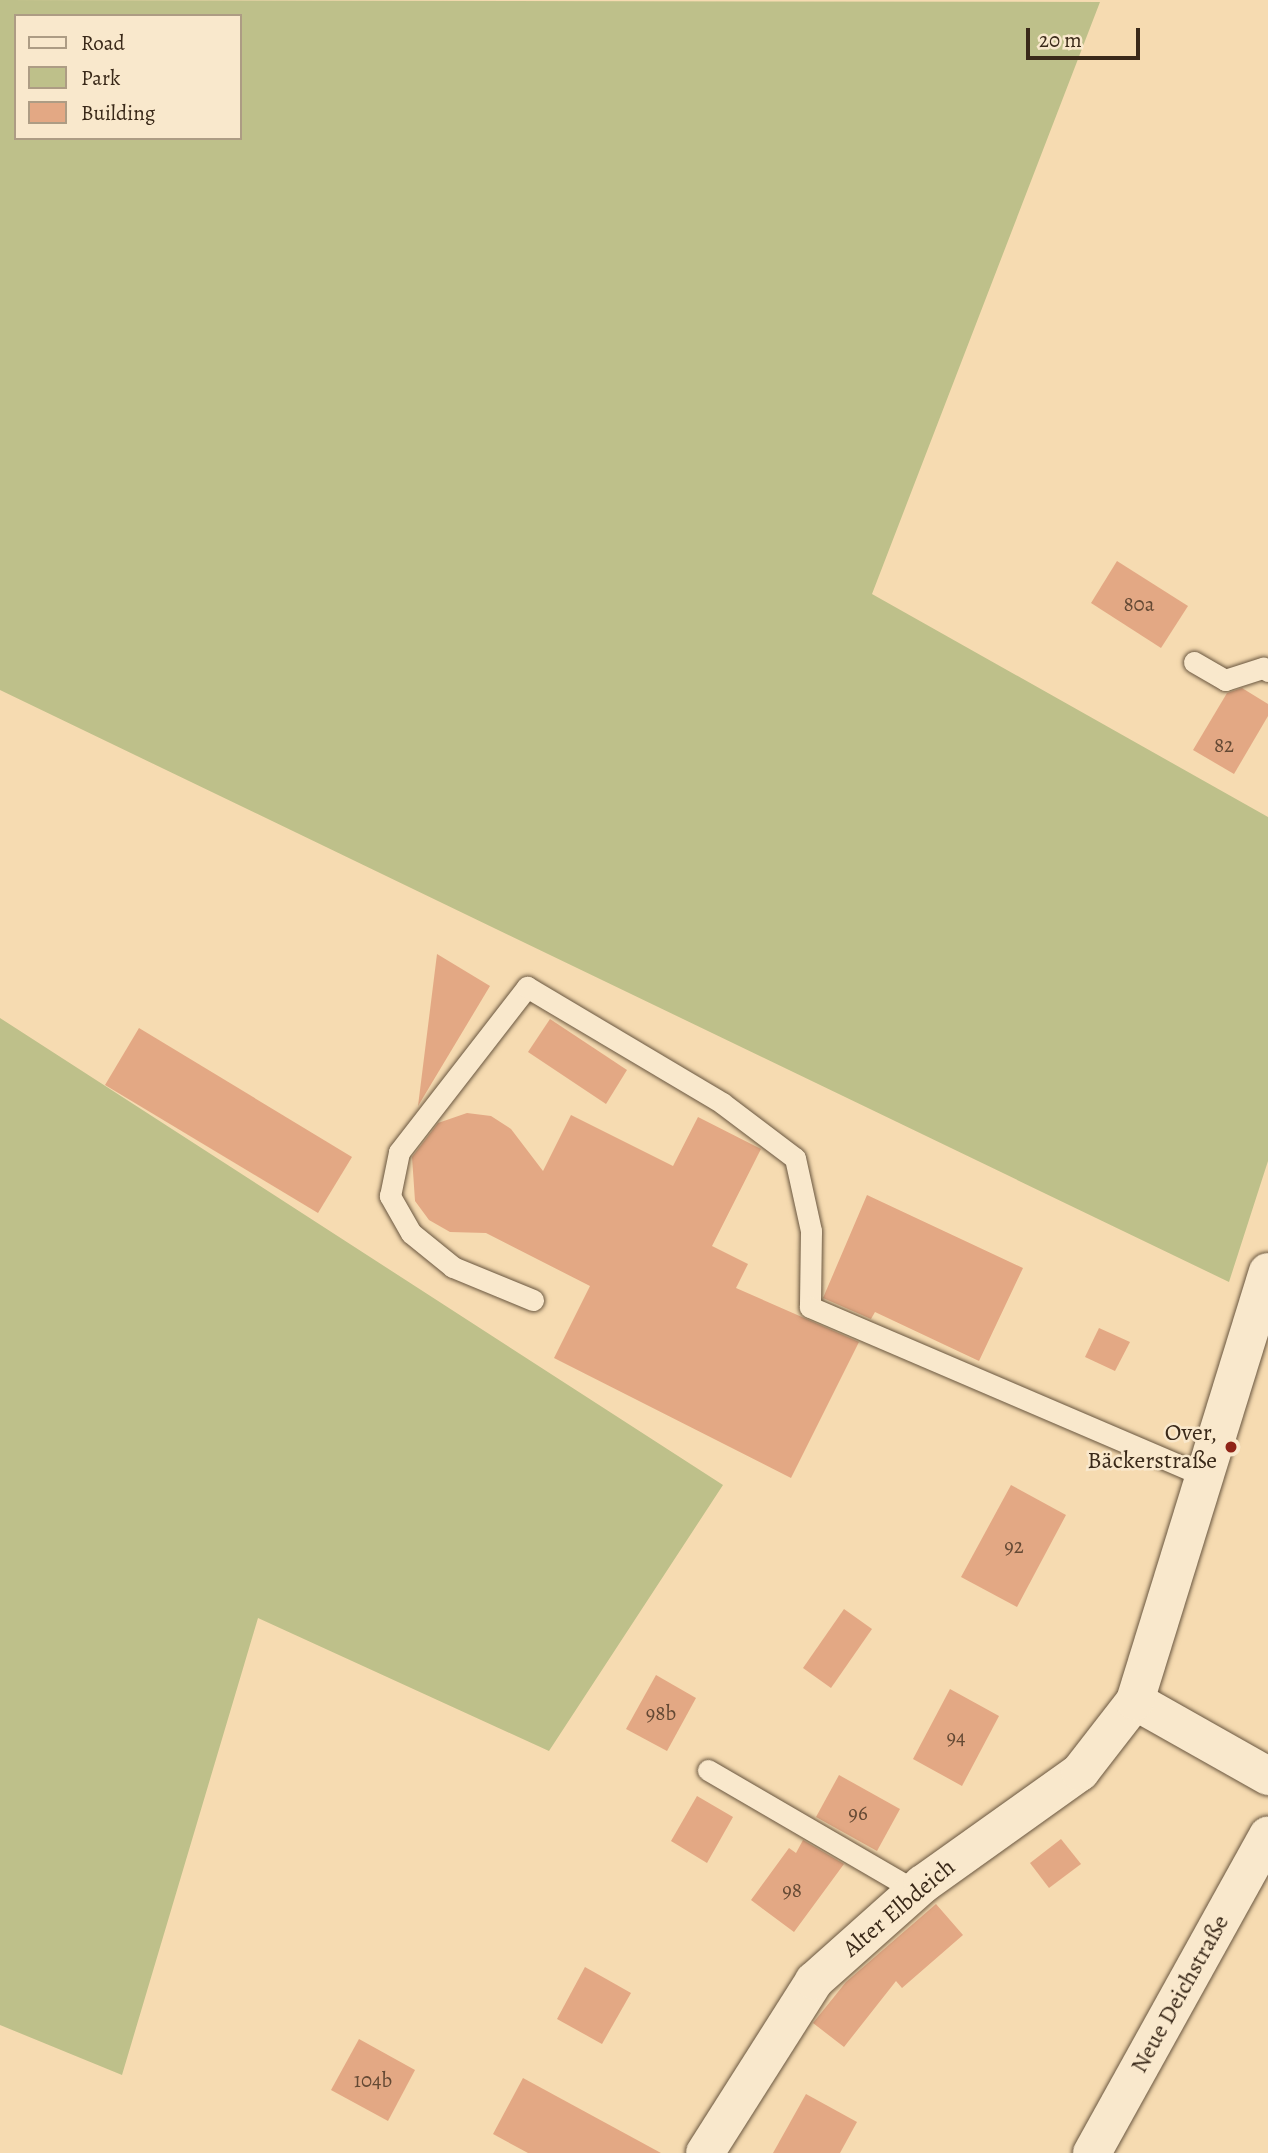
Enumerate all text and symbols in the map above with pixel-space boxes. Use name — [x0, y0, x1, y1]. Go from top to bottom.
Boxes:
legend — [14, 14, 242, 140]
scale bar — [1030, 14, 1144, 58]
text: 20 m — [1039, 26, 1082, 54]
text: Road — [81, 29, 125, 57]
text: Park — [81, 64, 120, 92]
text: Building — [81, 99, 155, 127]
house number: 80a — [1123, 591, 1155, 617]
house number: 82 — [1214, 732, 1234, 758]
place label: Over, Bäckerstraße — [1087, 1419, 1217, 1475]
marker: Over, Bäckerstraße — [1223, 1439, 1239, 1455]
house number: 92 — [1004, 1533, 1024, 1559]
house number: 98b — [646, 1700, 676, 1726]
house number: 94 — [946, 1724, 966, 1750]
house number: 96 — [848, 1800, 868, 1826]
street label: Alter Elbdeich — [837, 1853, 961, 1963]
house number: 98 — [782, 1877, 802, 1903]
street label: Neue Deichstraße — [1125, 1910, 1235, 2078]
house number: 104b — [354, 2067, 392, 2093]

